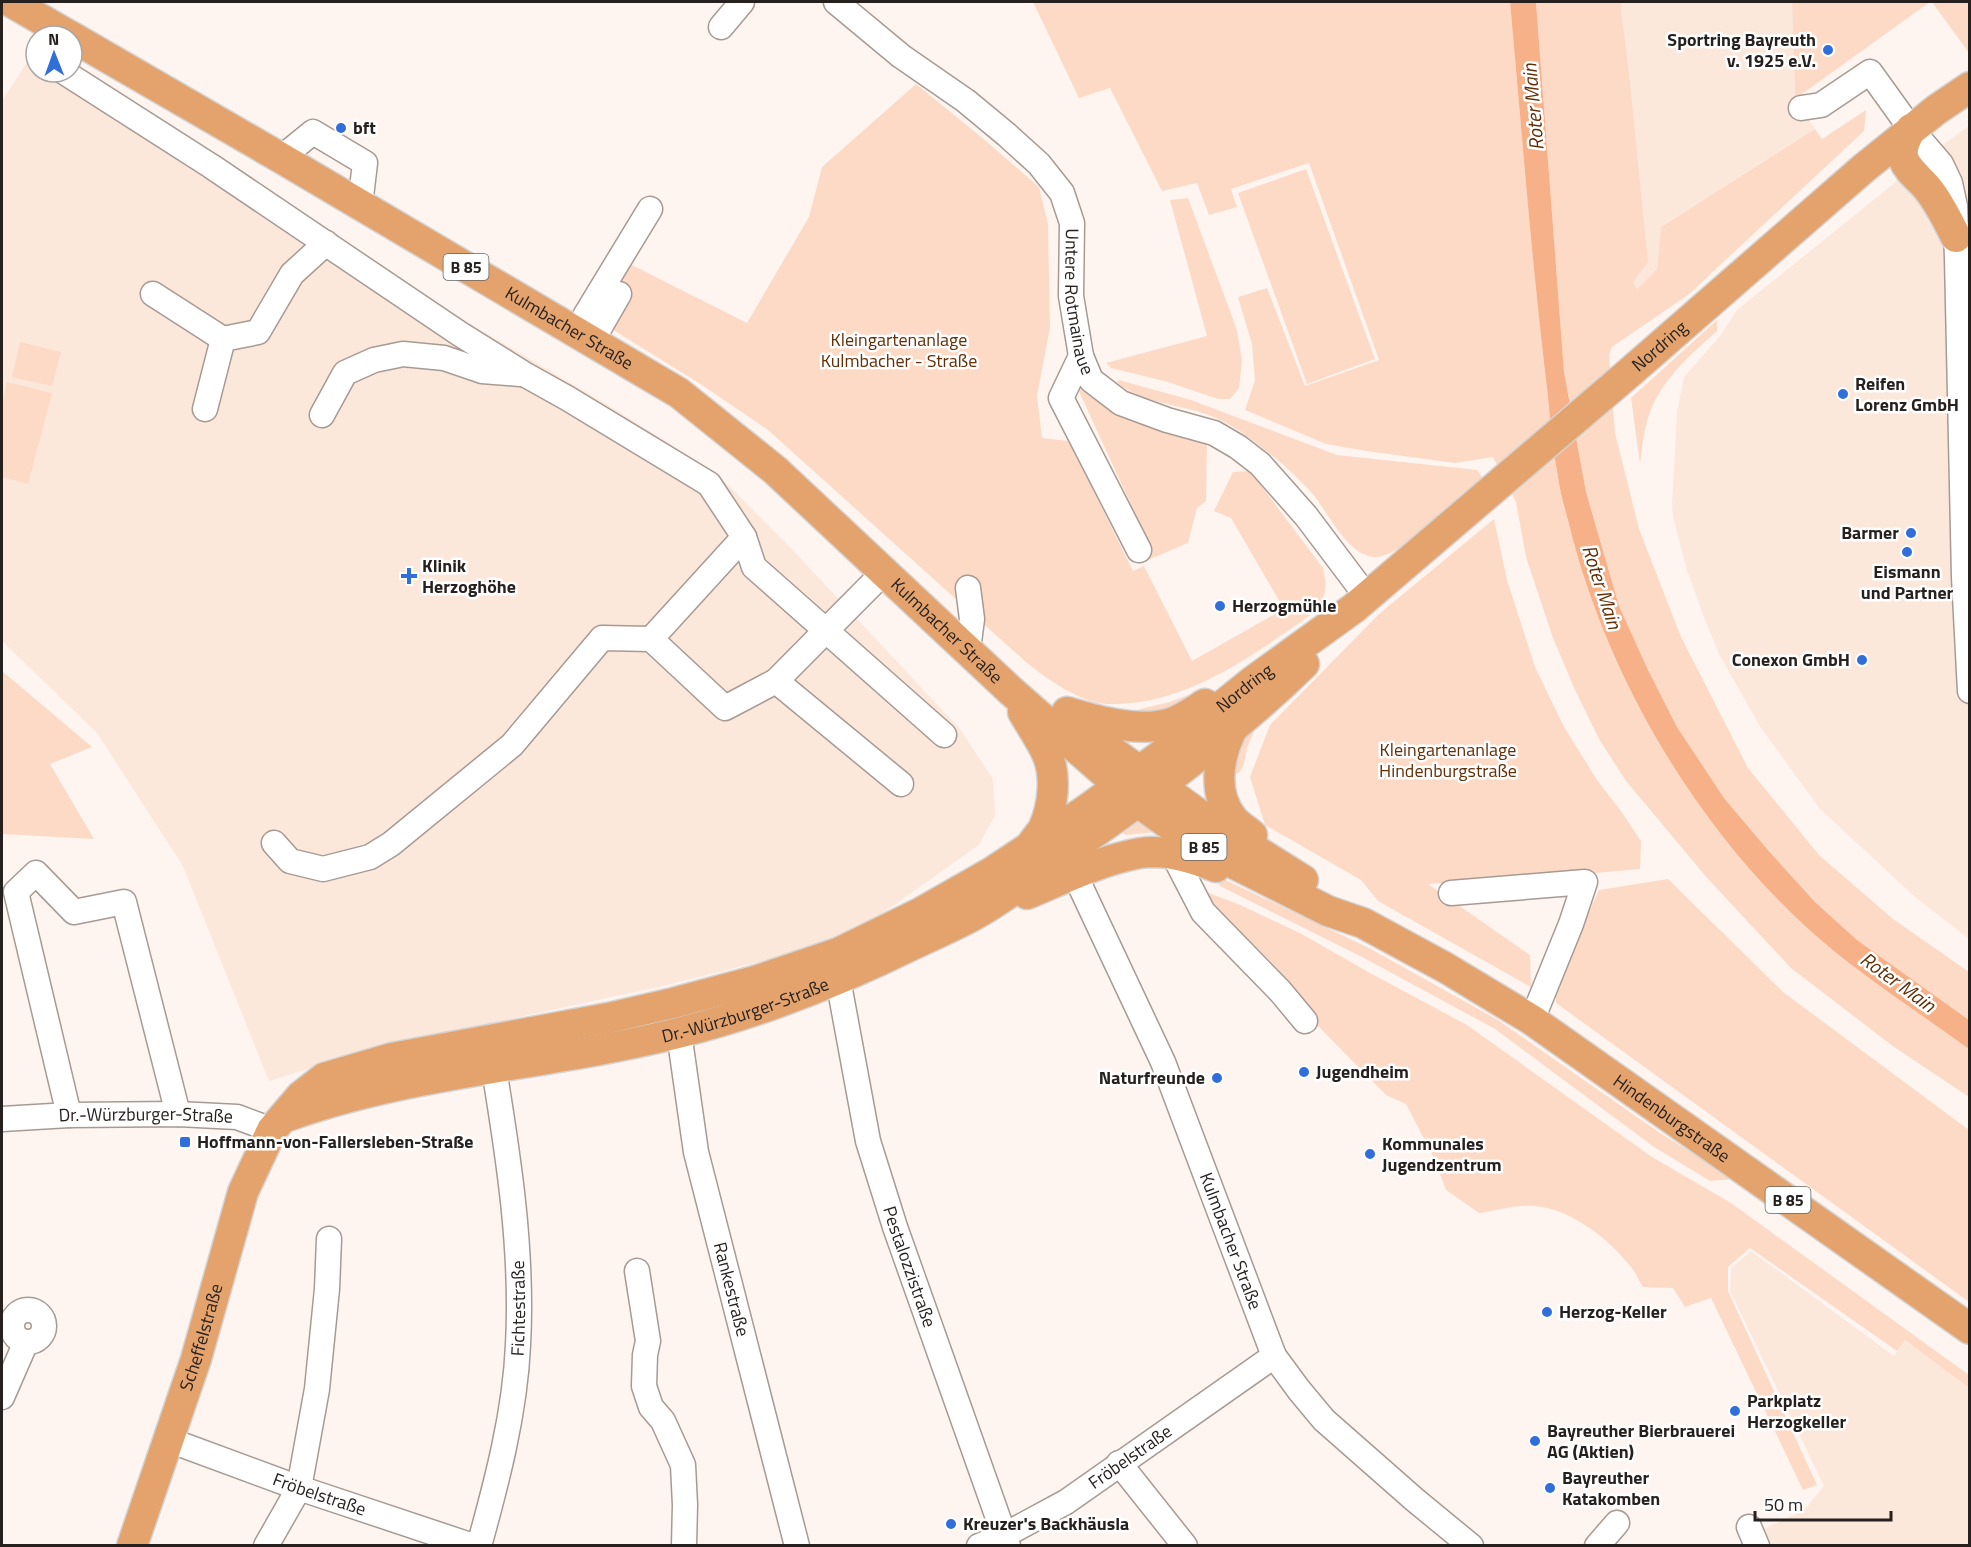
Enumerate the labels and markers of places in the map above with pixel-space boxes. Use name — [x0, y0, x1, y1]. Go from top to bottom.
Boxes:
place label: Sportring Bayreuth v. 1925 e.V. — [1667, 26, 1816, 74]
marker: Sportring Bayreuth v. 1925 e.V. — [1821, 43, 1835, 57]
place label: bft — [353, 114, 376, 141]
marker: bft — [334, 121, 348, 135]
place label: Reifen Lorenz GmbH — [1855, 370, 1959, 418]
marker: Reifen Lorenz GmbH — [1836, 387, 1850, 401]
place label: Barmer — [1841, 519, 1899, 546]
marker: Barmer — [1904, 526, 1918, 540]
marker: Eismann und Partner — [1900, 545, 1914, 559]
place label: Klinik Herzoghöhe — [422, 552, 516, 600]
place label: Eismann und Partner — [1861, 558, 1954, 606]
marker: Klinik Herzoghöhe — [400, 567, 418, 585]
place label: Herzogmühle — [1232, 592, 1336, 619]
marker: Herzogmühle — [1213, 599, 1227, 613]
place label: Conexon GmbH — [1732, 646, 1850, 673]
marker: Conexon GmbH — [1855, 653, 1869, 667]
place label: Jugendheim — [1316, 1058, 1409, 1085]
place label: Naturfreunde — [1099, 1064, 1205, 1091]
marker: Jugendheim — [1297, 1065, 1311, 1079]
marker: Naturfreunde — [1210, 1071, 1224, 1085]
place label: Hoffmann-von-Fallersleben-Straße — [197, 1128, 473, 1155]
place label: Kommunales Jugendzentrum — [1382, 1130, 1502, 1178]
marker: Hoffmann-von-Fallersleben-Straße — [178, 1135, 192, 1149]
marker: Kommunales Jugendzentrum — [1363, 1147, 1377, 1161]
place label: Herzog-Keller — [1559, 1298, 1667, 1325]
marker: Herzog-Keller — [1540, 1305, 1554, 1319]
place label: Parkplatz Herzogkeller — [1747, 1387, 1847, 1435]
marker: Parkplatz Herzogkeller — [1728, 1404, 1742, 1418]
place label: Bayreuther Bierbrauerei AG (Aktien) — [1547, 1417, 1735, 1465]
marker: Bayreuther Bierbrauerei AG (Aktien) — [1528, 1434, 1542, 1448]
place label: Bayreuther Katakomben — [1562, 1464, 1660, 1512]
marker: Bayreuther Katakomben — [1543, 1481, 1557, 1495]
place label: Kreuzer's Backhäusla — [963, 1510, 1129, 1537]
marker: Kreuzer's Backhäusla — [944, 1517, 958, 1531]

